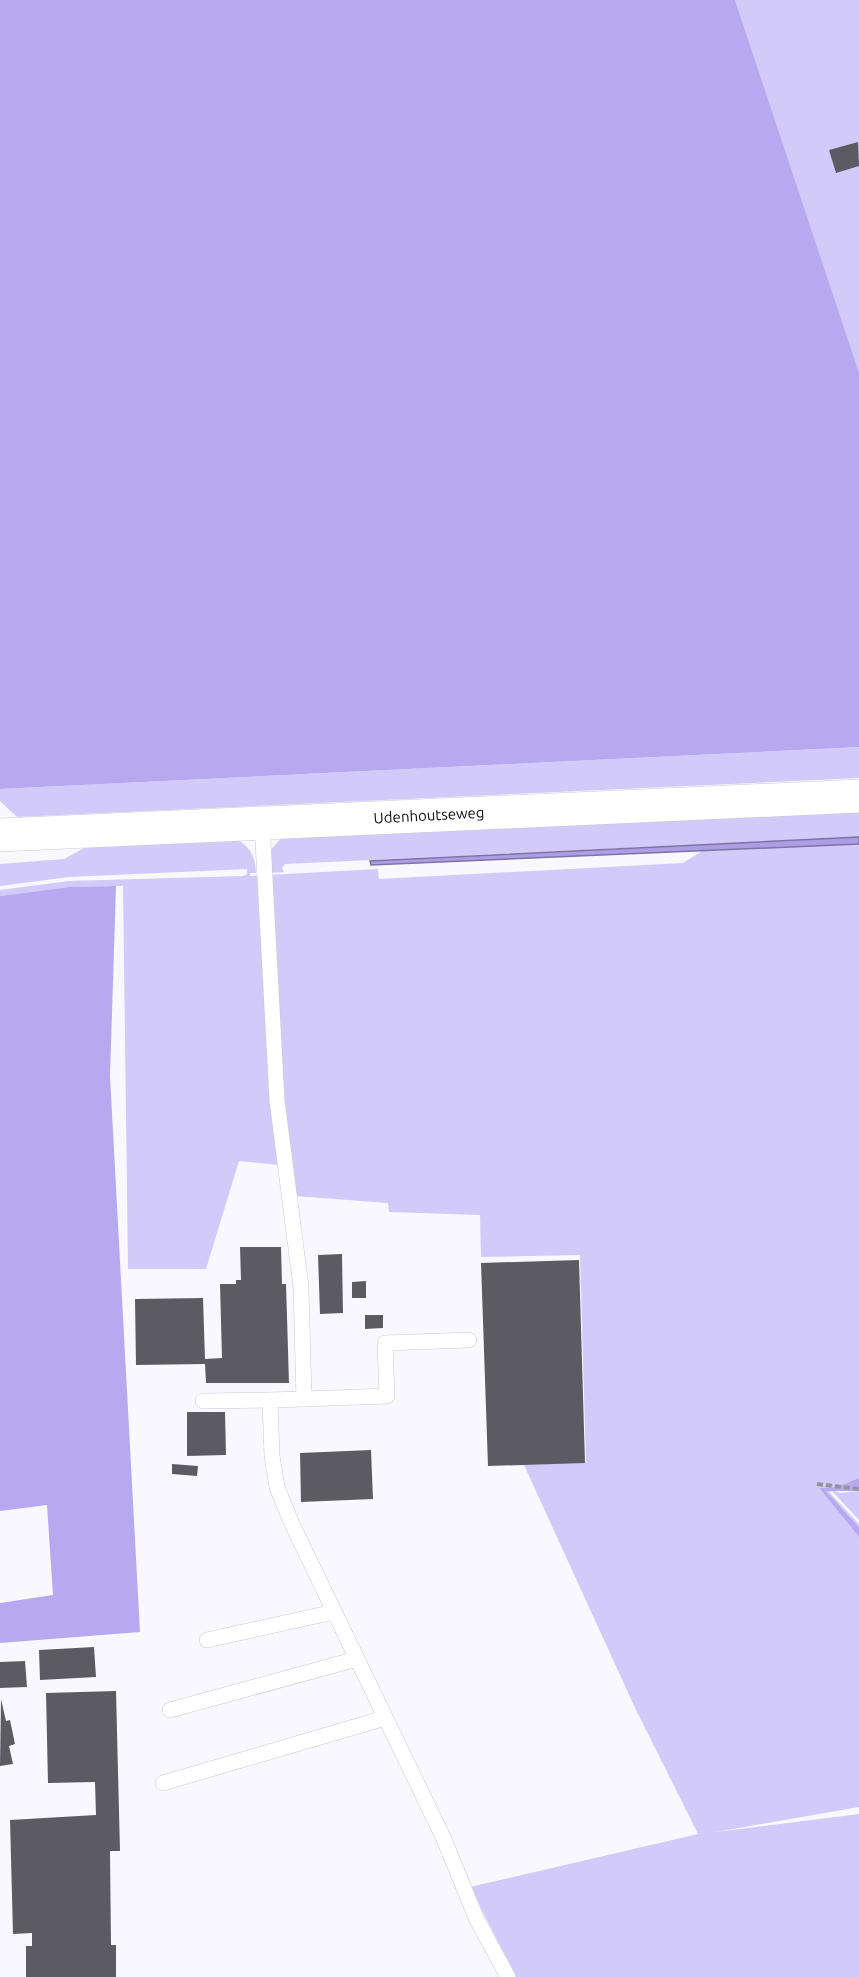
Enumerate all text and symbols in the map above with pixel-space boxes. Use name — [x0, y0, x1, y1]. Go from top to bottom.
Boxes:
street label: Udenhoutseweg — [373, 804, 485, 826]

